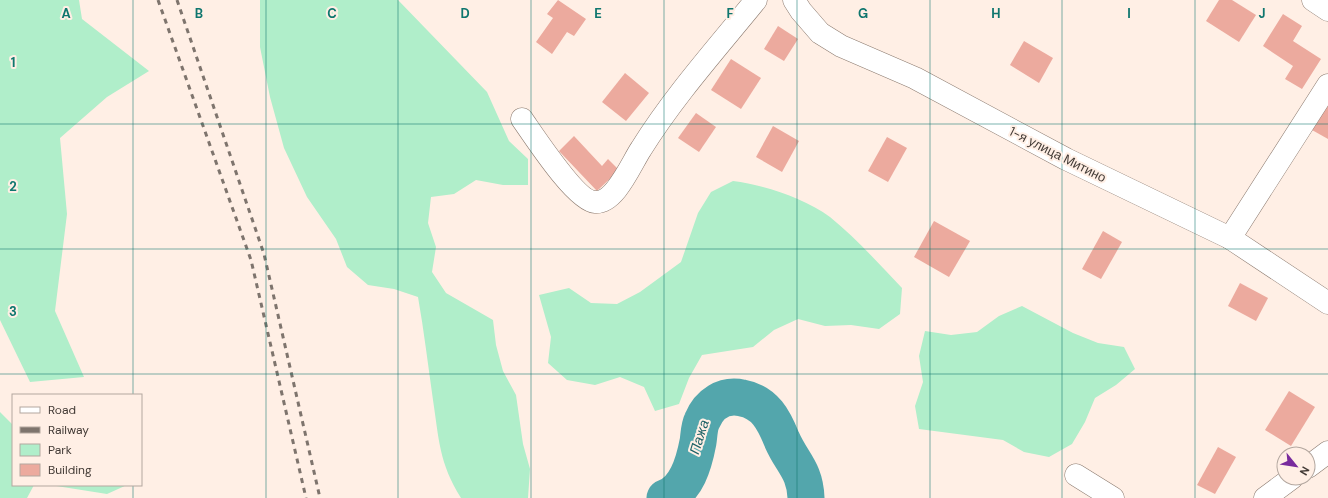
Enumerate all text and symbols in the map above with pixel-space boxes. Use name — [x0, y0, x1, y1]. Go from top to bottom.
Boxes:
text: A — [61, 5, 71, 22]
text: B — [195, 5, 203, 22]
text: C — [327, 5, 337, 22]
text: D — [460, 5, 470, 22]
text: E — [594, 5, 602, 22]
text: F — [726, 5, 734, 22]
text: G — [858, 5, 868, 22]
text: H — [991, 5, 1001, 22]
text: I — [1127, 5, 1131, 22]
text: J — [1258, 5, 1266, 22]
text: 1 — [11, 54, 15, 71]
street label: 1-я улица Митино — [1006, 123, 1109, 186]
text: 2 — [9, 178, 17, 195]
text: 3 — [9, 303, 17, 320]
legend — [12, 394, 142, 486]
text: Road — [48, 402, 76, 418]
water label: Пажа — [685, 417, 713, 457]
text: Railway — [48, 422, 89, 438]
text: Park — [48, 442, 72, 458]
north arrow — [1276, 446, 1316, 486]
text: Building — [48, 462, 92, 478]
text: N — [1297, 464, 1313, 478]

